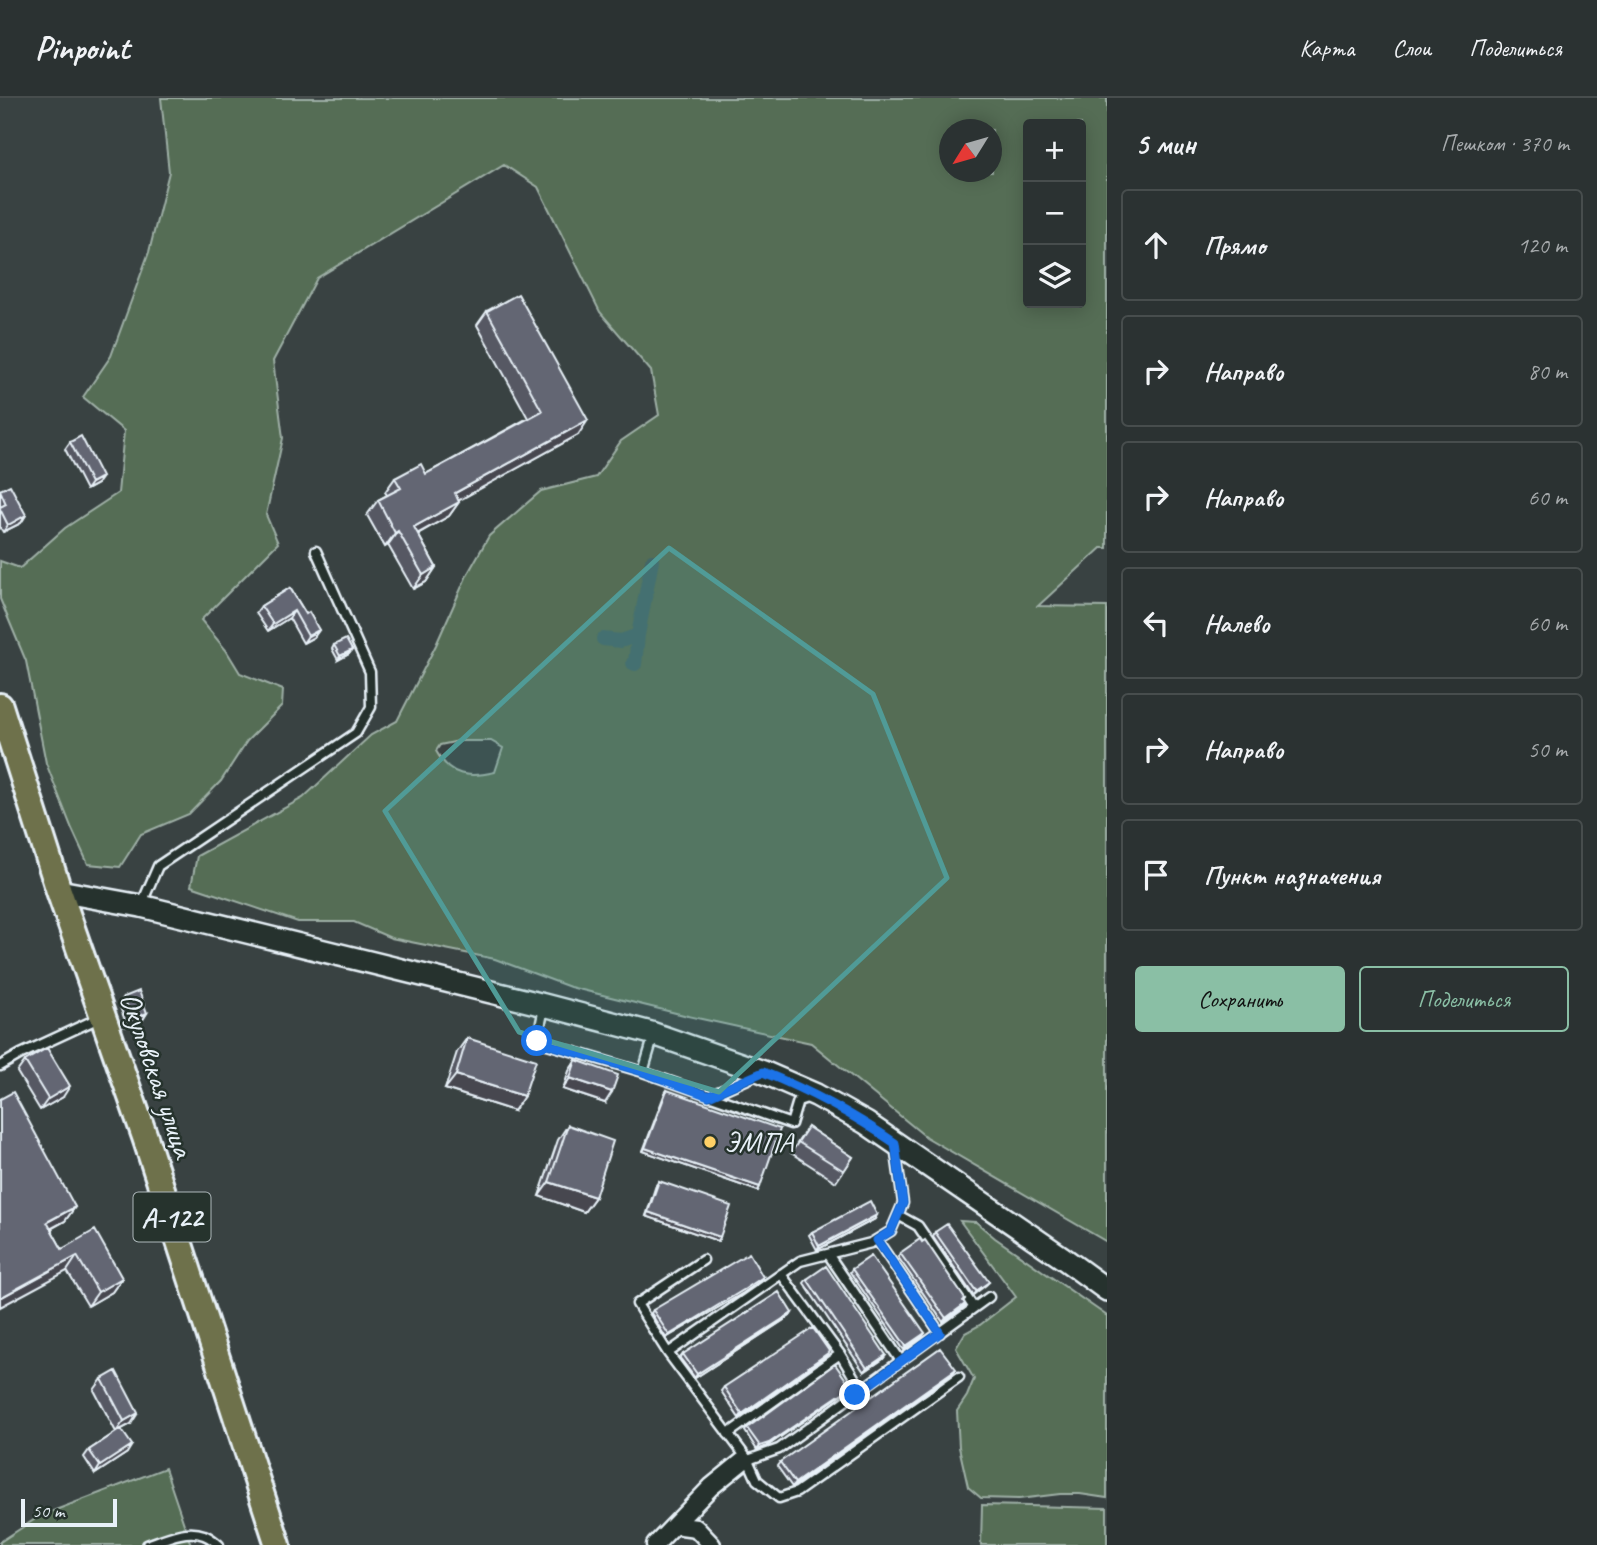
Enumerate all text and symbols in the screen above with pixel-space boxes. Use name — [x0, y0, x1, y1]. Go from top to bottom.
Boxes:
text: Pinpoint — [35, 27, 129, 69]
text: Карта — [1300, 33, 1354, 63]
text: Слои — [1392, 33, 1431, 63]
text: Поделиться — [1469, 33, 1562, 63]
north arrow — [939, 119, 1002, 182]
map controls — [1023, 119, 1086, 308]
button: + — [1023, 119, 1086, 182]
text: 5 мин — [1135, 125, 1196, 163]
text: Пешком · 370 m — [1441, 129, 1569, 158]
button: − — [1023, 182, 1086, 245]
icon: ahead — [1137, 226, 1175, 264]
text: Прямо — [1204, 229, 1266, 262]
text: 120 m — [1518, 231, 1567, 260]
button: layers — [1023, 245, 1086, 308]
icon: right — [1137, 352, 1175, 390]
text: Направо — [1204, 355, 1283, 388]
text: 80 m — [1528, 357, 1567, 386]
icon: right — [1137, 478, 1175, 516]
text: Направо — [1204, 481, 1283, 514]
text: 60 m — [1528, 483, 1567, 512]
icon: left — [1137, 604, 1175, 642]
text: Налево — [1204, 607, 1270, 640]
text: 60 m — [1528, 609, 1567, 638]
icon: right — [1137, 730, 1175, 768]
text: Направо — [1204, 733, 1283, 766]
text: 50 m — [1528, 735, 1567, 764]
icon: arrive — [1137, 856, 1175, 894]
text: Пункт назначения — [1204, 859, 1380, 892]
button: Сохранить — [1135, 966, 1345, 1032]
button: Поделиться — [1359, 966, 1569, 1032]
street label: Окуловская улица — [111, 987, 204, 1164]
route start — [521, 1025, 552, 1056]
place label: ЭМПА — [724, 1123, 795, 1161]
marker: ЭМПА — [702, 1134, 718, 1150]
road number: А-122 — [134, 1192, 210, 1242]
route end — [839, 1379, 870, 1410]
scale bar — [21, 1496, 117, 1528]
text: 50 m — [32, 1499, 64, 1523]

